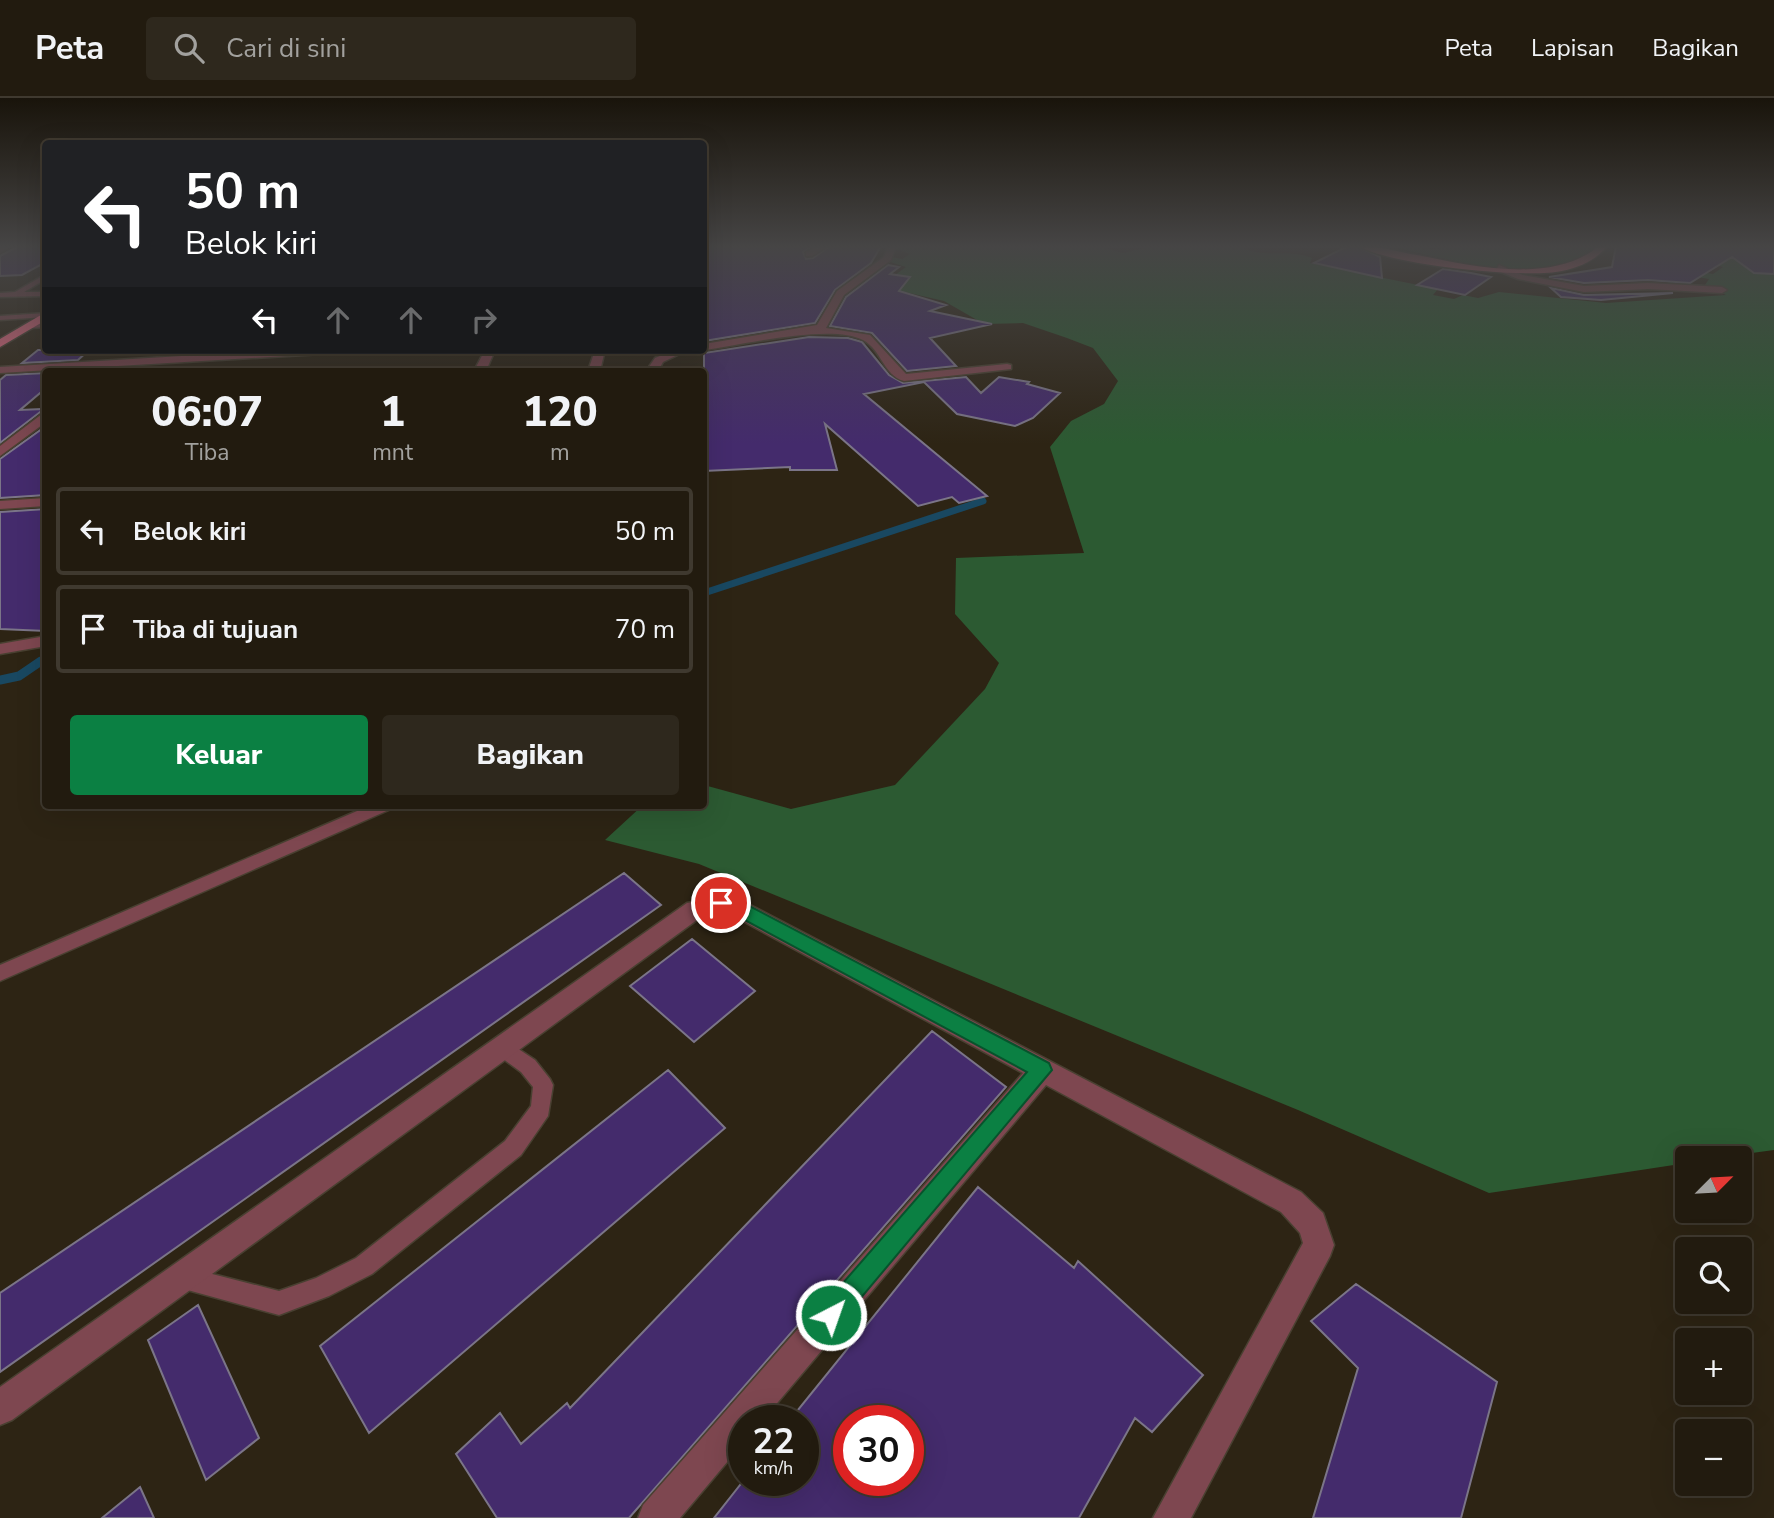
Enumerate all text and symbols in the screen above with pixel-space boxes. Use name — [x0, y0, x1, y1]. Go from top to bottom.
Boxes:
search box — [146, 17, 636, 80]
text: Peta — [35, 26, 104, 71]
icon: search — [170, 29, 208, 67]
text: Cari di sini — [226, 31, 346, 66]
text: Peta — [1444, 32, 1493, 64]
text: Lapisan — [1531, 32, 1614, 64]
text: Bagikan — [1652, 32, 1739, 64]
text: 50 m — [185, 158, 300, 225]
icon: left — [70, 168, 161, 259]
text: Belok kiri — [185, 222, 317, 265]
icon: left — [246, 301, 284, 339]
icon: ahead — [319, 301, 357, 339]
icon: ahead — [392, 301, 430, 339]
icon: right — [465, 301, 503, 339]
text: 06:07 — [151, 384, 263, 441]
text: 1 — [380, 384, 405, 441]
text: 120 — [522, 384, 598, 441]
text: Tiba — [185, 437, 229, 468]
text: mnt — [372, 437, 413, 468]
text: m — [550, 437, 570, 468]
icon: left — [74, 512, 112, 550]
text: Belok kiri — [133, 514, 246, 549]
text: 50 m — [615, 514, 675, 549]
icon: arrive — [74, 610, 112, 648]
text: Tiba di tujuan — [133, 612, 298, 647]
text: 70 m — [615, 612, 675, 647]
button: Keluar — [70, 715, 368, 795]
button: Bagikan — [382, 715, 679, 795]
pin — [691, 873, 751, 933]
icon: arrive — [702, 884, 740, 922]
north arrow — [1675, 1146, 1752, 1223]
map controls — [1675, 1146, 1752, 1496]
button: search — [1675, 1237, 1752, 1314]
position arrow — [794, 1278, 868, 1352]
button: + — [1675, 1328, 1752, 1405]
speed limit sign: 30 — [833, 1405, 924, 1496]
text: 22 — [752, 1418, 795, 1465]
button: − — [1675, 1419, 1752, 1496]
text: km/h — [754, 1456, 793, 1480]

